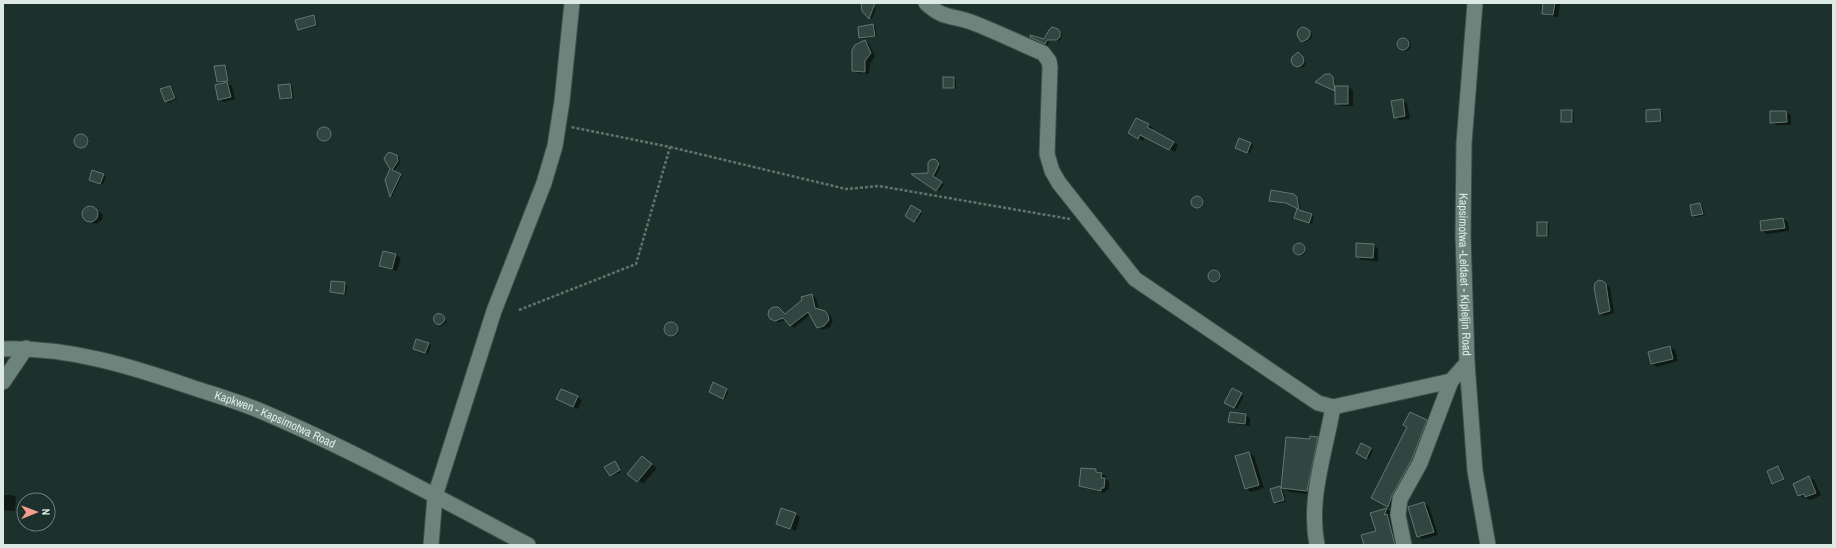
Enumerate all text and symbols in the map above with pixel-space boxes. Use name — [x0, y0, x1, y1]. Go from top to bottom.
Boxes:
street label: Kapsimotwa -Leldaet - Kipleljin Road — [1455, 193, 1475, 356]
street label: Kapkwen - Kapsimotwa Road — [212, 387, 338, 452]
north arrow — [16, 492, 56, 532]
text: N — [39, 508, 53, 515]

